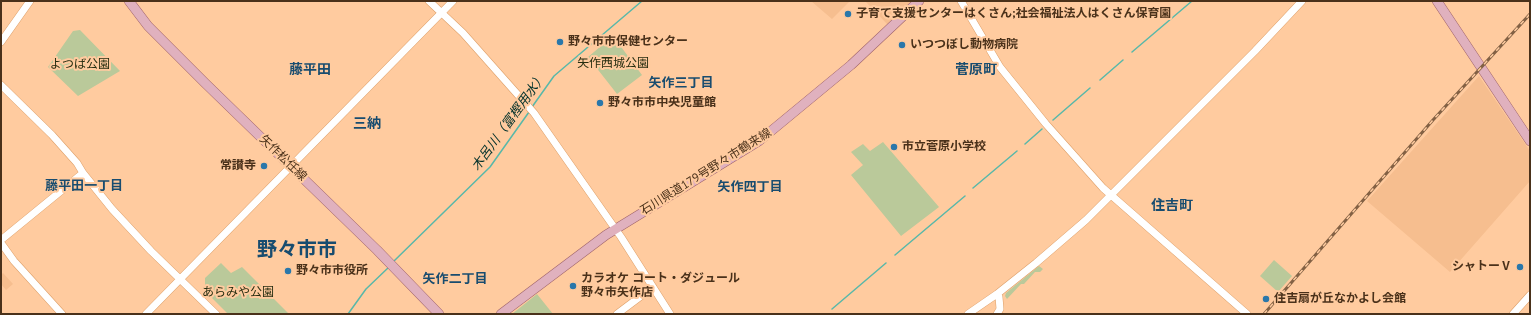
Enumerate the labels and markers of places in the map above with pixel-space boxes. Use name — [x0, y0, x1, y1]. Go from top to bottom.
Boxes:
place label: 子育て支援センターはくさん;社会福祉法人はくさん保育園 — [856, 7, 1171, 21]
marker: 子育て支援センターはくさん;社会福祉法人はくさん保育園 — [843, 9, 853, 19]
place label: 野々市市保健センター — [568, 35, 688, 49]
marker: 野々市市保健センター — [555, 37, 565, 47]
place label: いつつぼし動物病院 — [910, 38, 1018, 52]
marker: いつつぼし動物病院 — [897, 40, 907, 50]
place label: 野々市市中央児童館 — [608, 96, 716, 110]
marker: 野々市市中央児童館 — [595, 98, 605, 108]
place label: 市立菅原小学校 — [902, 140, 986, 154]
marker: 市立菅原小学校 — [889, 142, 899, 152]
place label: 常讃寺 — [220, 159, 256, 173]
marker: 常讃寺 — [259, 161, 269, 171]
place label: シャトーⅤ — [1452, 260, 1512, 274]
marker: シャトーⅤ — [1515, 262, 1525, 272]
place label: 野々市市役所 — [296, 264, 368, 278]
marker: 野々市市役所 — [283, 266, 293, 276]
place label: カラオケ コート・ダジュール 野々市矢作店 — [581, 272, 740, 300]
marker: カラオケ コート・ダジュール 野々市矢作店 — [568, 281, 578, 291]
place label: 住吉扇が丘なかよし会館 — [1274, 292, 1406, 306]
marker: 住吉扇が丘なかよし会館 — [1261, 294, 1271, 304]

